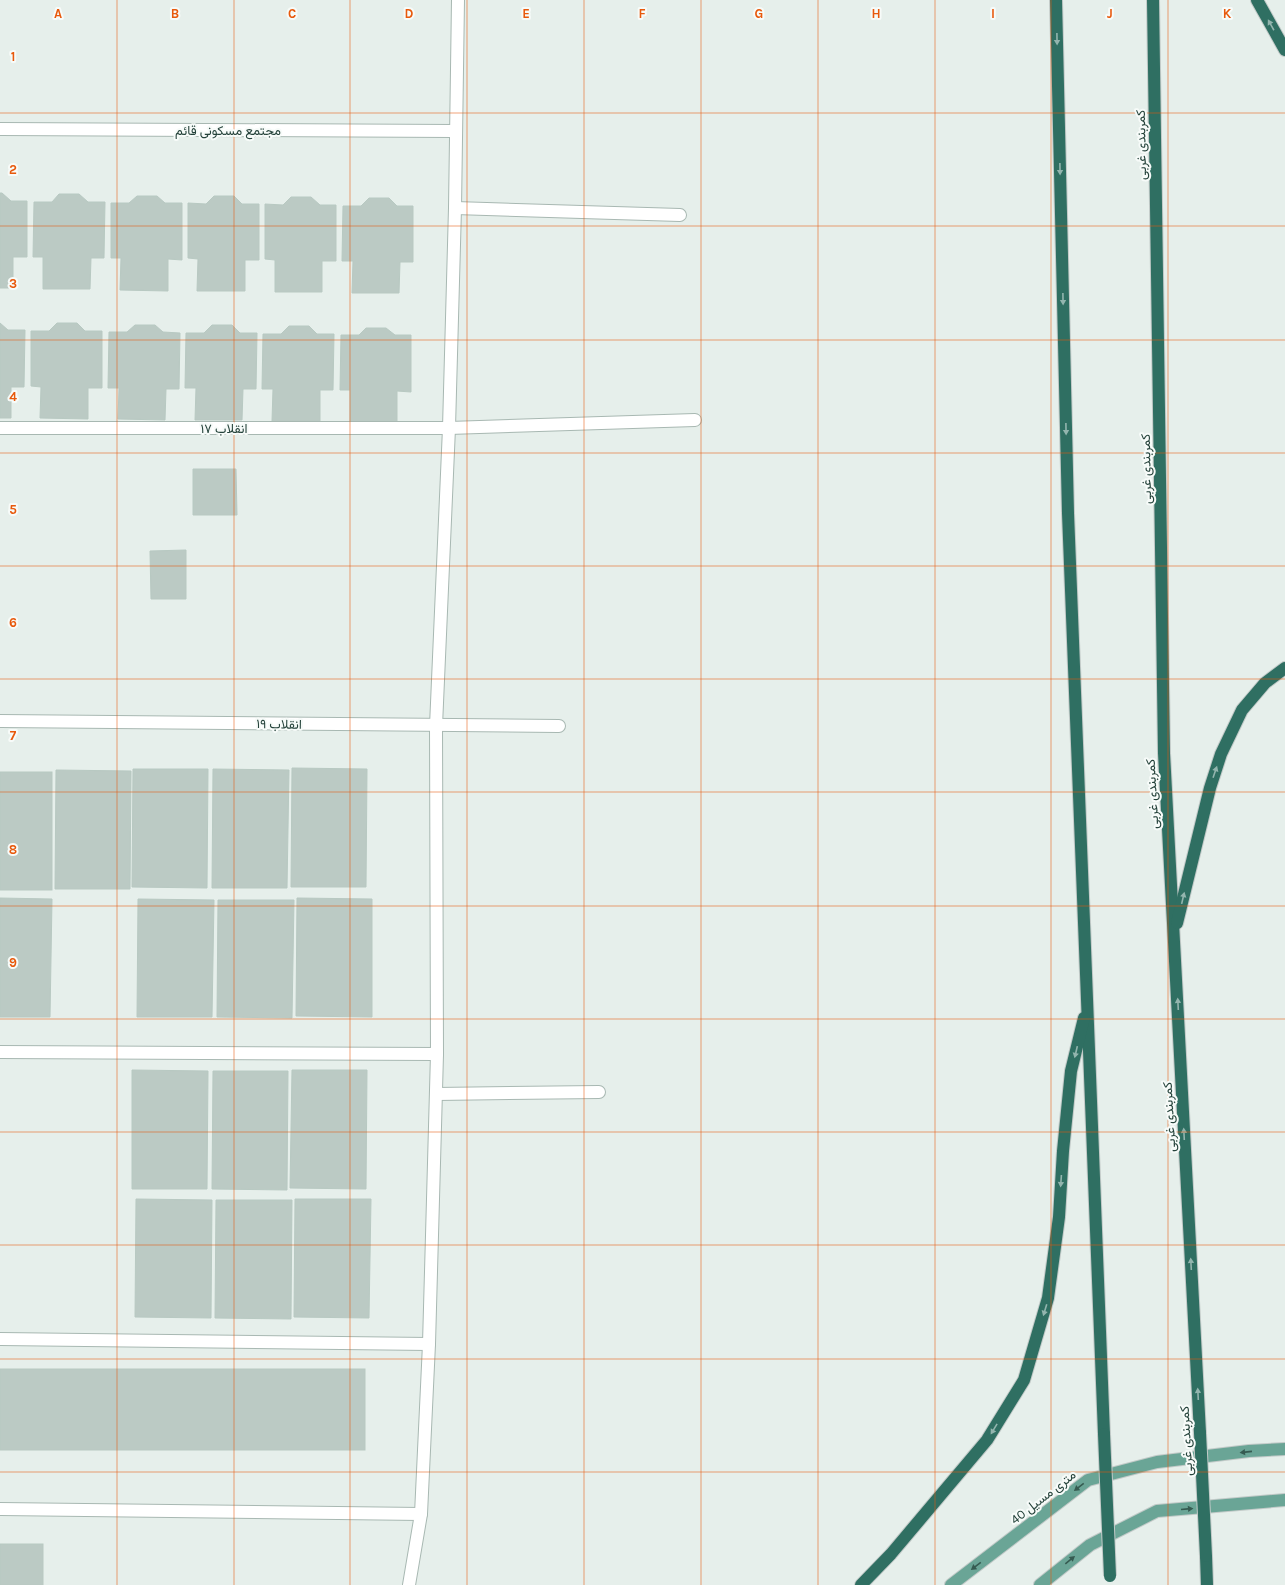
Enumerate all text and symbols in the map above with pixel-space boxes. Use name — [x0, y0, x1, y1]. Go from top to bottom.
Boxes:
text: A — [54, 6, 62, 21]
text: B — [171, 6, 179, 21]
text: C — [288, 6, 296, 21]
text: D — [405, 6, 414, 21]
text: E — [522, 6, 530, 21]
text: F — [638, 6, 646, 21]
text: G — [755, 6, 763, 21]
text: H — [871, 6, 881, 21]
text: I — [991, 6, 995, 21]
text: J — [1107, 6, 1113, 21]
text: K — [1223, 6, 1232, 21]
one-way arrow — [1267, 19, 1274, 31]
one-way arrow — [1053, 33, 1060, 45]
text: 1 — [11, 49, 15, 64]
street label: کمربندی غربی — [1133, 109, 1150, 180]
street label: مجتمع مسکونی قائم — [175, 123, 281, 140]
text: 2 — [9, 162, 17, 177]
one-way arrow — [1057, 163, 1063, 176]
text: 3 — [9, 276, 17, 291]
one-way arrow — [1060, 293, 1066, 306]
text: 4 — [9, 389, 17, 404]
street label: انقلاب ۱۷ — [201, 421, 247, 436]
one-way arrow — [1063, 423, 1070, 435]
street label: کمربندی غربی — [1138, 433, 1155, 504]
text: 5 — [9, 502, 17, 517]
text: 6 — [9, 615, 17, 630]
street label: انقلاب ۱۹ — [256, 716, 302, 732]
text: 7 — [10, 728, 17, 743]
street label: کمربندی غربی — [1143, 758, 1162, 829]
one-way arrow — [1212, 766, 1218, 778]
text: 8 — [9, 842, 17, 857]
one-way arrow — [1181, 892, 1187, 904]
text: 9 — [9, 955, 17, 970]
one-way arrow — [1174, 998, 1181, 1010]
one-way arrow — [1072, 1046, 1078, 1059]
street label: کمربندی غربی — [1160, 1081, 1179, 1152]
one-way arrow — [1181, 1128, 1188, 1140]
one-way arrow — [1058, 1175, 1065, 1187]
one-way arrow — [1188, 1257, 1194, 1270]
one-way arrow — [1042, 1304, 1048, 1316]
one-way arrow — [1194, 1388, 1201, 1400]
street label: کمربندی غربی — [1177, 1405, 1196, 1476]
one-way arrow — [990, 1424, 998, 1434]
one-way arrow — [1240, 1448, 1252, 1455]
street label: 40 متری مسیل — [1007, 1467, 1079, 1528]
one-way arrow — [1074, 1483, 1085, 1491]
one-way arrow — [1181, 1505, 1193, 1512]
one-way arrow — [1065, 1556, 1076, 1565]
one-way arrow — [971, 1562, 982, 1570]

